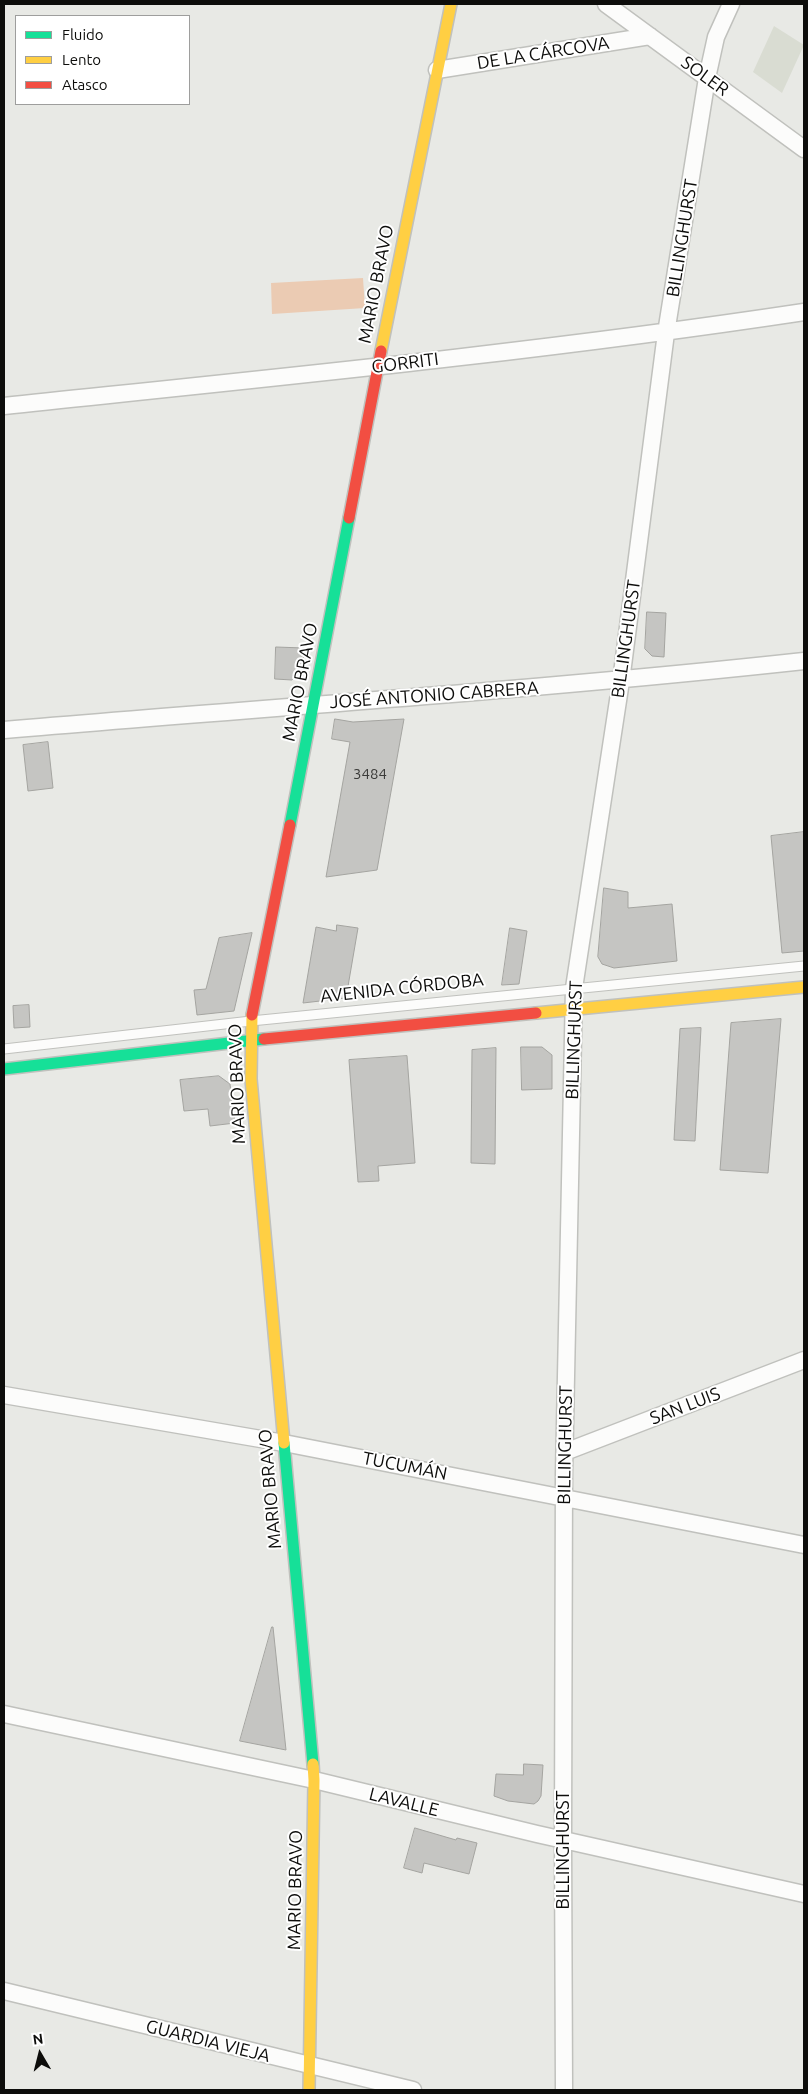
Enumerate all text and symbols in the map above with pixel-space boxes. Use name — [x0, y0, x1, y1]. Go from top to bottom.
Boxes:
legend — [15, 15, 190, 105]
text: Fluido — [62, 26, 104, 43]
street label: DE LA CÁRCOVA — [475, 32, 611, 74]
text: Lento — [62, 51, 101, 68]
street label: SOLER — [677, 51, 733, 101]
text: Atasco — [62, 76, 108, 93]
street label: BILLINGHURST — [662, 177, 702, 299]
street label: MARIO BRAVO — [354, 223, 398, 345]
street label: GORRITI — [370, 348, 440, 378]
street label: BILLINGHURST — [607, 578, 645, 700]
street label: MARIO BRAVO — [278, 621, 322, 743]
street label: JOSÉ ANTONIO CABRERA — [329, 677, 539, 713]
house number: 3484 — [353, 765, 387, 783]
street label: AVENIDA CÓRDOBA — [319, 969, 485, 1007]
street label: BILLINGHURST — [561, 980, 587, 1100]
street label: MARIO BRAVO — [224, 1023, 250, 1145]
street label: SAN LUIS — [647, 1383, 723, 1429]
street label: BILLINGHURST — [553, 1385, 577, 1505]
street label: MARIO BRAVO — [254, 1428, 286, 1550]
street label: TUCUMÁN — [361, 1447, 449, 1485]
street label: LAVALLE — [367, 1783, 441, 1821]
street label: BILLINGHURST — [552, 1790, 574, 1910]
street label: MARIO BRAVO — [283, 1830, 307, 1950]
street label: GUARDIA VIEJA — [144, 2015, 272, 2067]
north arrow — [15, 2029, 65, 2079]
text: N — [32, 2030, 44, 2048]

